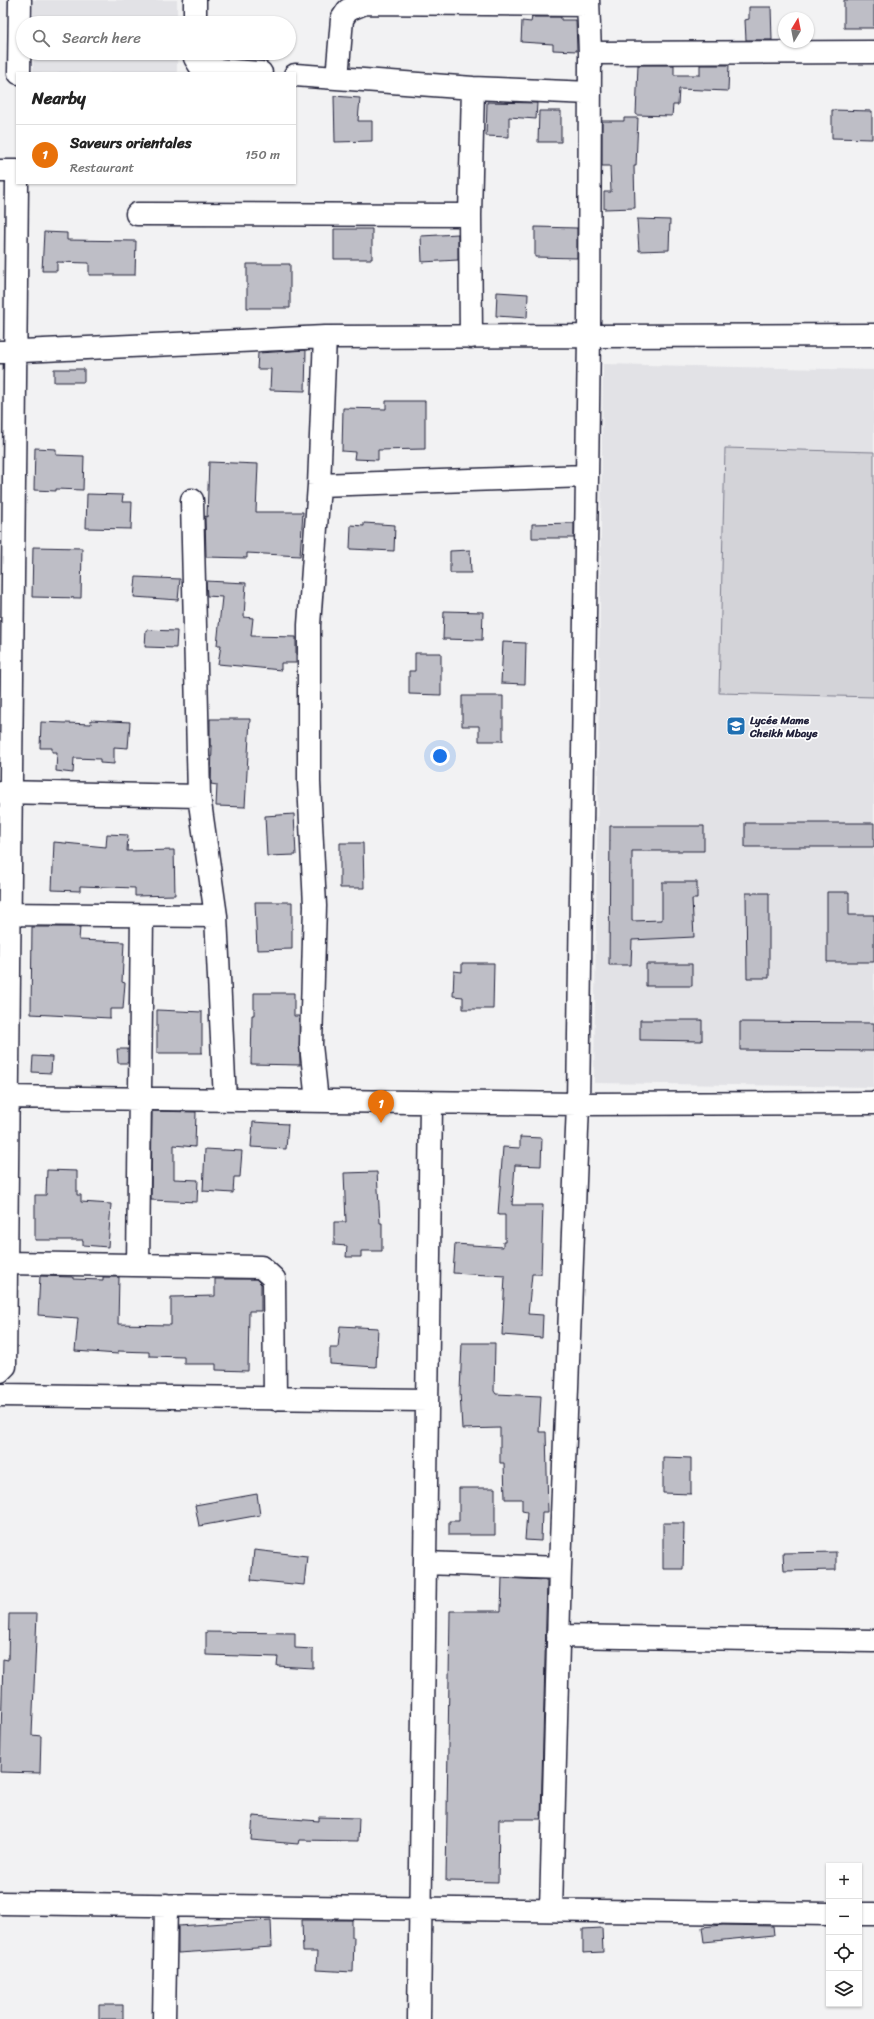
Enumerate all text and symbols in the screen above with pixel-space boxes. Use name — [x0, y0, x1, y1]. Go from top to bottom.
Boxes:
north arrow — [778, 12, 814, 48]
search box — [16, 16, 296, 60]
text: Search here — [62, 25, 141, 51]
icon: search — [30, 27, 52, 49]
text: Nearby — [32, 83, 86, 113]
text: Saveurs orientales — [70, 130, 192, 156]
text: 1 — [42, 143, 48, 166]
text: 150 m — [245, 143, 280, 166]
text: Restaurant — [70, 156, 134, 179]
place label: Lycée Mame Cheikh Mbaye — [749, 711, 818, 743]
school or university icon: Lycée Mame Cheikh Mbaye — [725, 715, 747, 737]
your location — [430, 746, 450, 766]
pin: 1 — [368, 1090, 394, 1123]
map controls — [826, 1863, 862, 2007]
button: + — [826, 1863, 862, 1899]
button: − — [826, 1899, 862, 1935]
button: locate — [826, 1935, 862, 1971]
button: layers — [826, 1971, 862, 2007]

